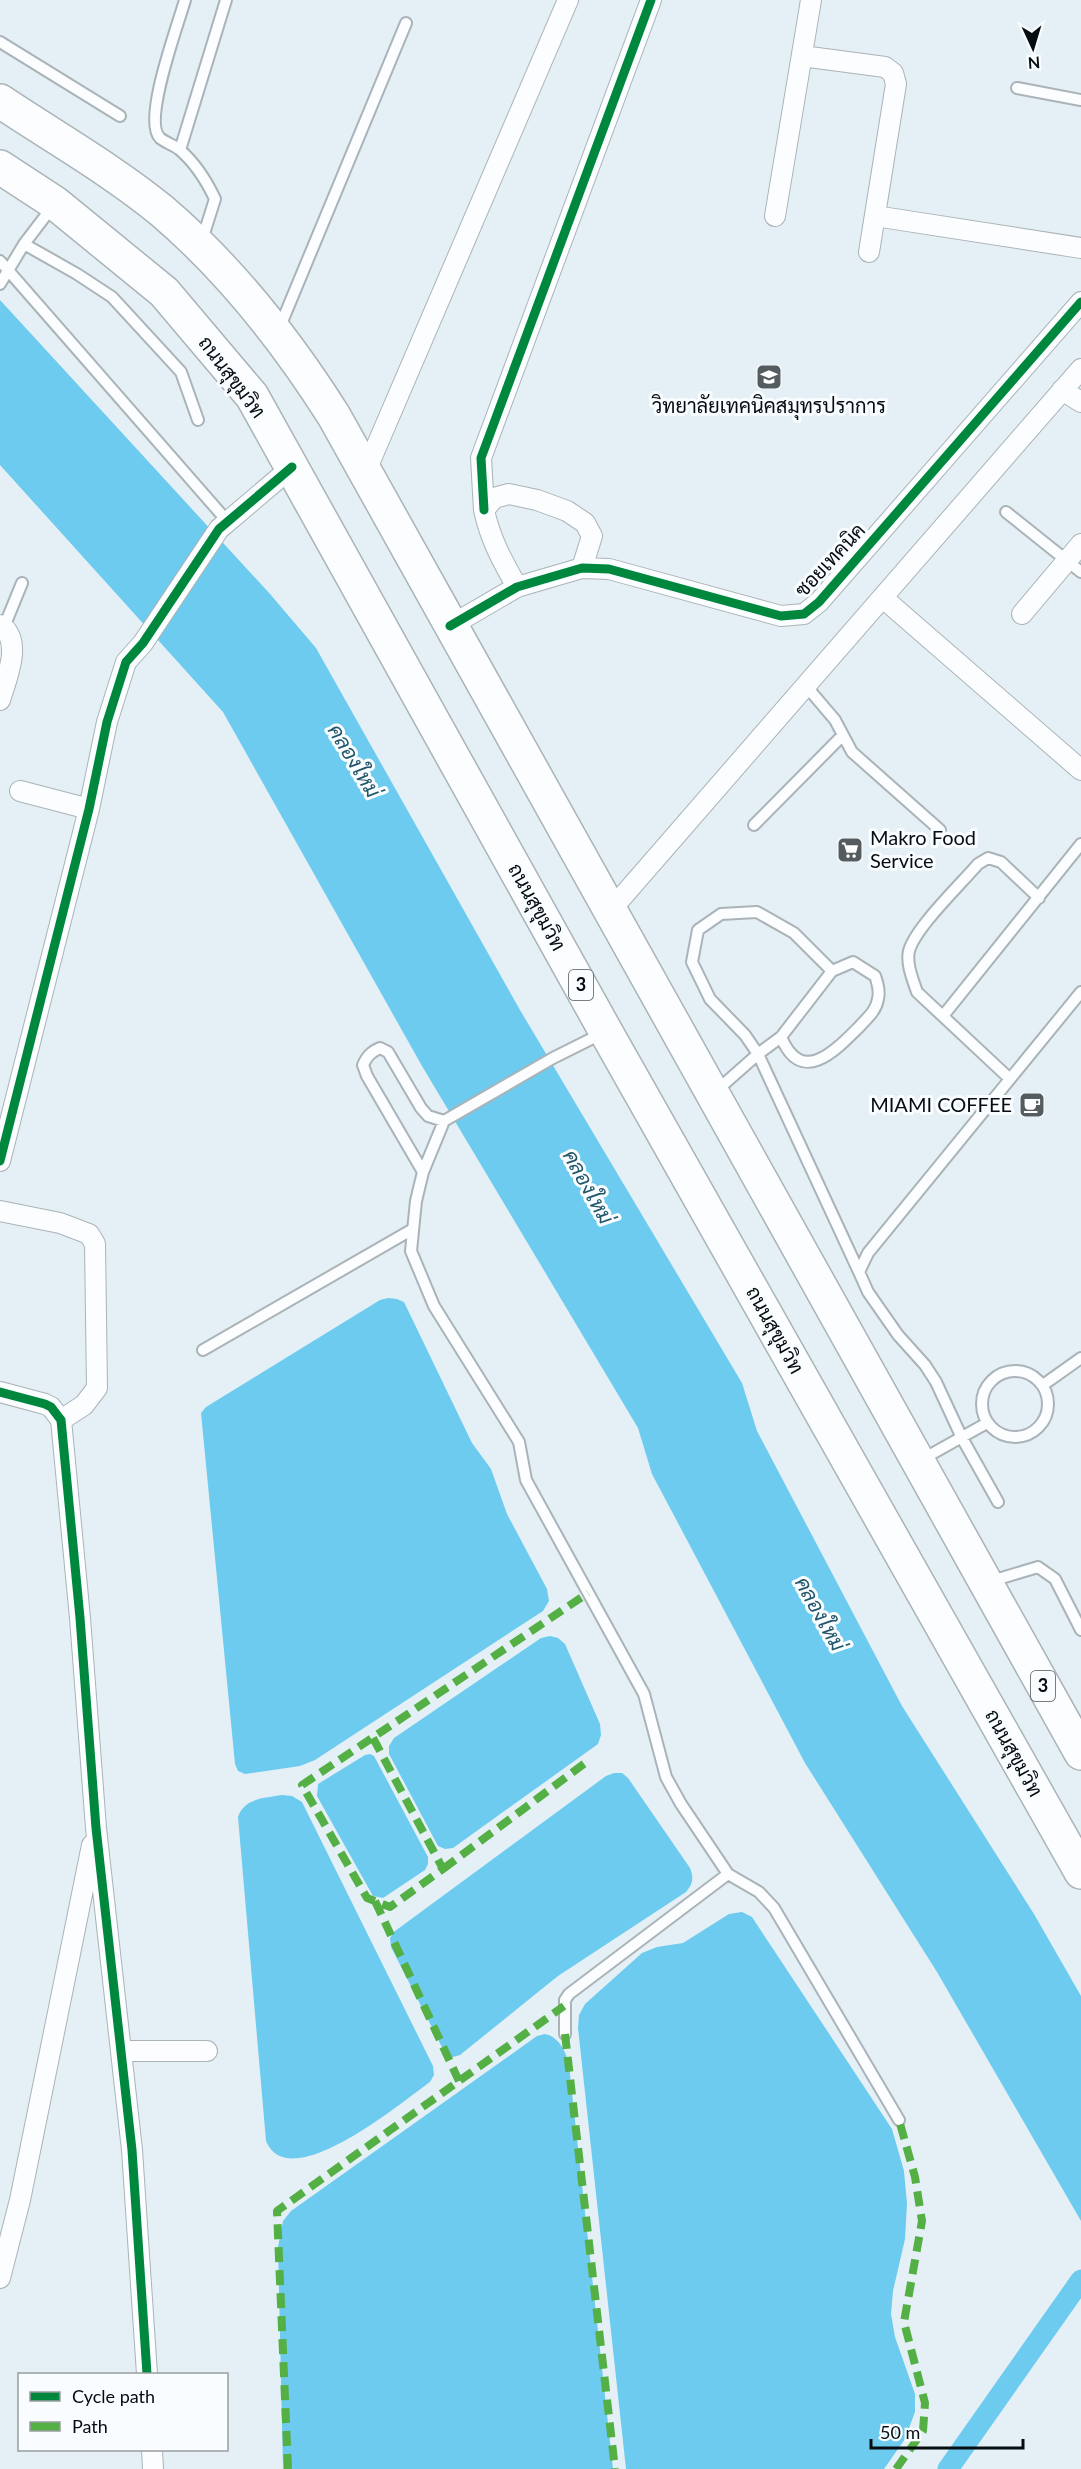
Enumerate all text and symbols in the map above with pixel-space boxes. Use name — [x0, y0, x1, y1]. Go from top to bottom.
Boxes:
north arrow — [1003, 18, 1063, 78]
text: N — [1027, 54, 1041, 73]
street label: ถนนสุขุมวิท — [192, 331, 271, 424]
school or university icon: วิทยาลัยเทคนิคสมุทรปราการ — [754, 362, 784, 392]
place label: วิทยาลัยเทคนิคสมุทรปราการ — [651, 393, 886, 420]
street label: ซอยเทคนิค — [789, 518, 869, 601]
water label: คลองใหม่ — [324, 719, 387, 802]
place label: Makro Food Service — [870, 825, 976, 872]
supermarket icon: Makro Food Service — [835, 835, 865, 865]
street label: ถนนสุขุมวิท — [501, 859, 572, 956]
road number: 3 — [569, 970, 593, 1000]
cafe icon: MIAMI COFFEE — [1017, 1090, 1047, 1120]
place label: MIAMI COFFEE — [870, 1092, 1012, 1116]
water label: คลองใหม่ — [559, 1145, 620, 1229]
street label: ถนนสุขุมวิท — [739, 1282, 810, 1379]
water label: คลองใหม่ — [791, 1572, 852, 1656]
road number: 3 — [1031, 1671, 1055, 1701]
street label: ถนนสุขุมวิท — [978, 1705, 1049, 1802]
legend — [18, 2373, 228, 2451]
text: Cycle path — [72, 2385, 155, 2407]
scale bar — [871, 2412, 1022, 2450]
text: Path — [72, 2415, 108, 2437]
text: 50 m — [880, 2421, 920, 2443]

